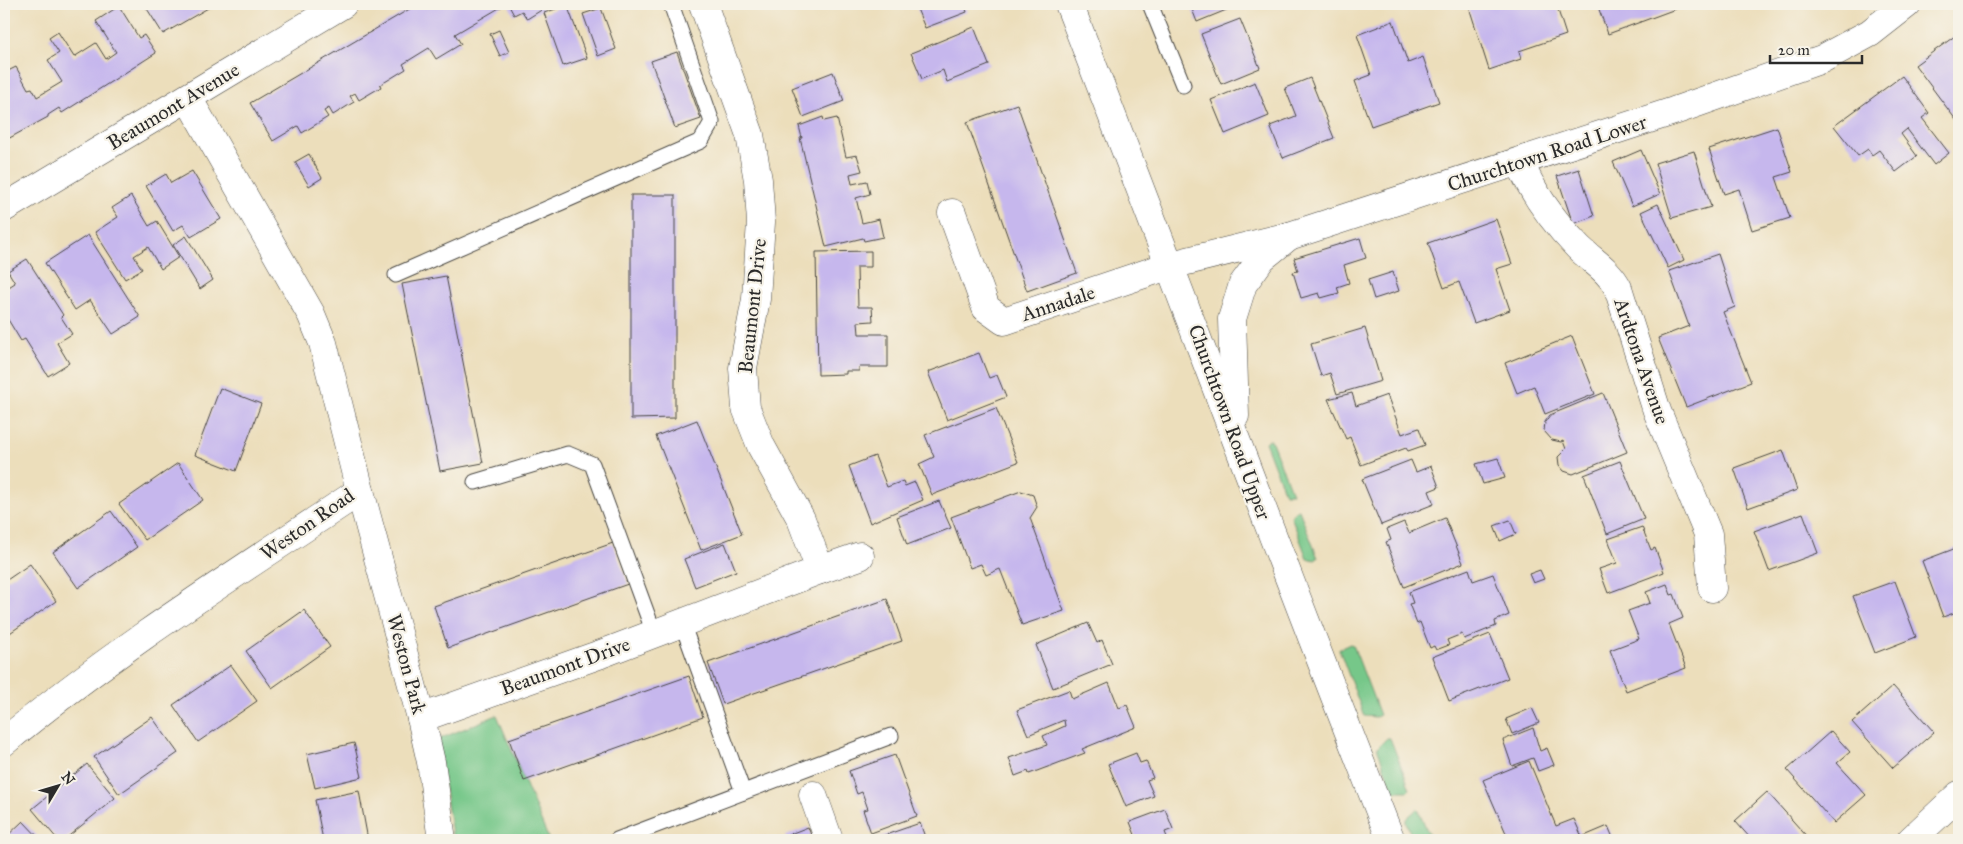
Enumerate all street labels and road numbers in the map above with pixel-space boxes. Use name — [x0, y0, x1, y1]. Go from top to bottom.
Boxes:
street label: Beaumont Avenue — [103, 57, 243, 155]
street label: Churchtown Road Lower — [1444, 109, 1650, 197]
street label: Beaumont Drive — [733, 237, 771, 375]
street label: Annadale — [1017, 280, 1098, 326]
street label: Ardtona Avenue — [1609, 294, 1675, 427]
street label: Churchtown Road Upper — [1184, 321, 1277, 523]
street label: Weston Road — [256, 483, 358, 565]
street label: Weston Park — [382, 611, 432, 717]
street label: Beaumont Drive — [497, 631, 633, 701]

